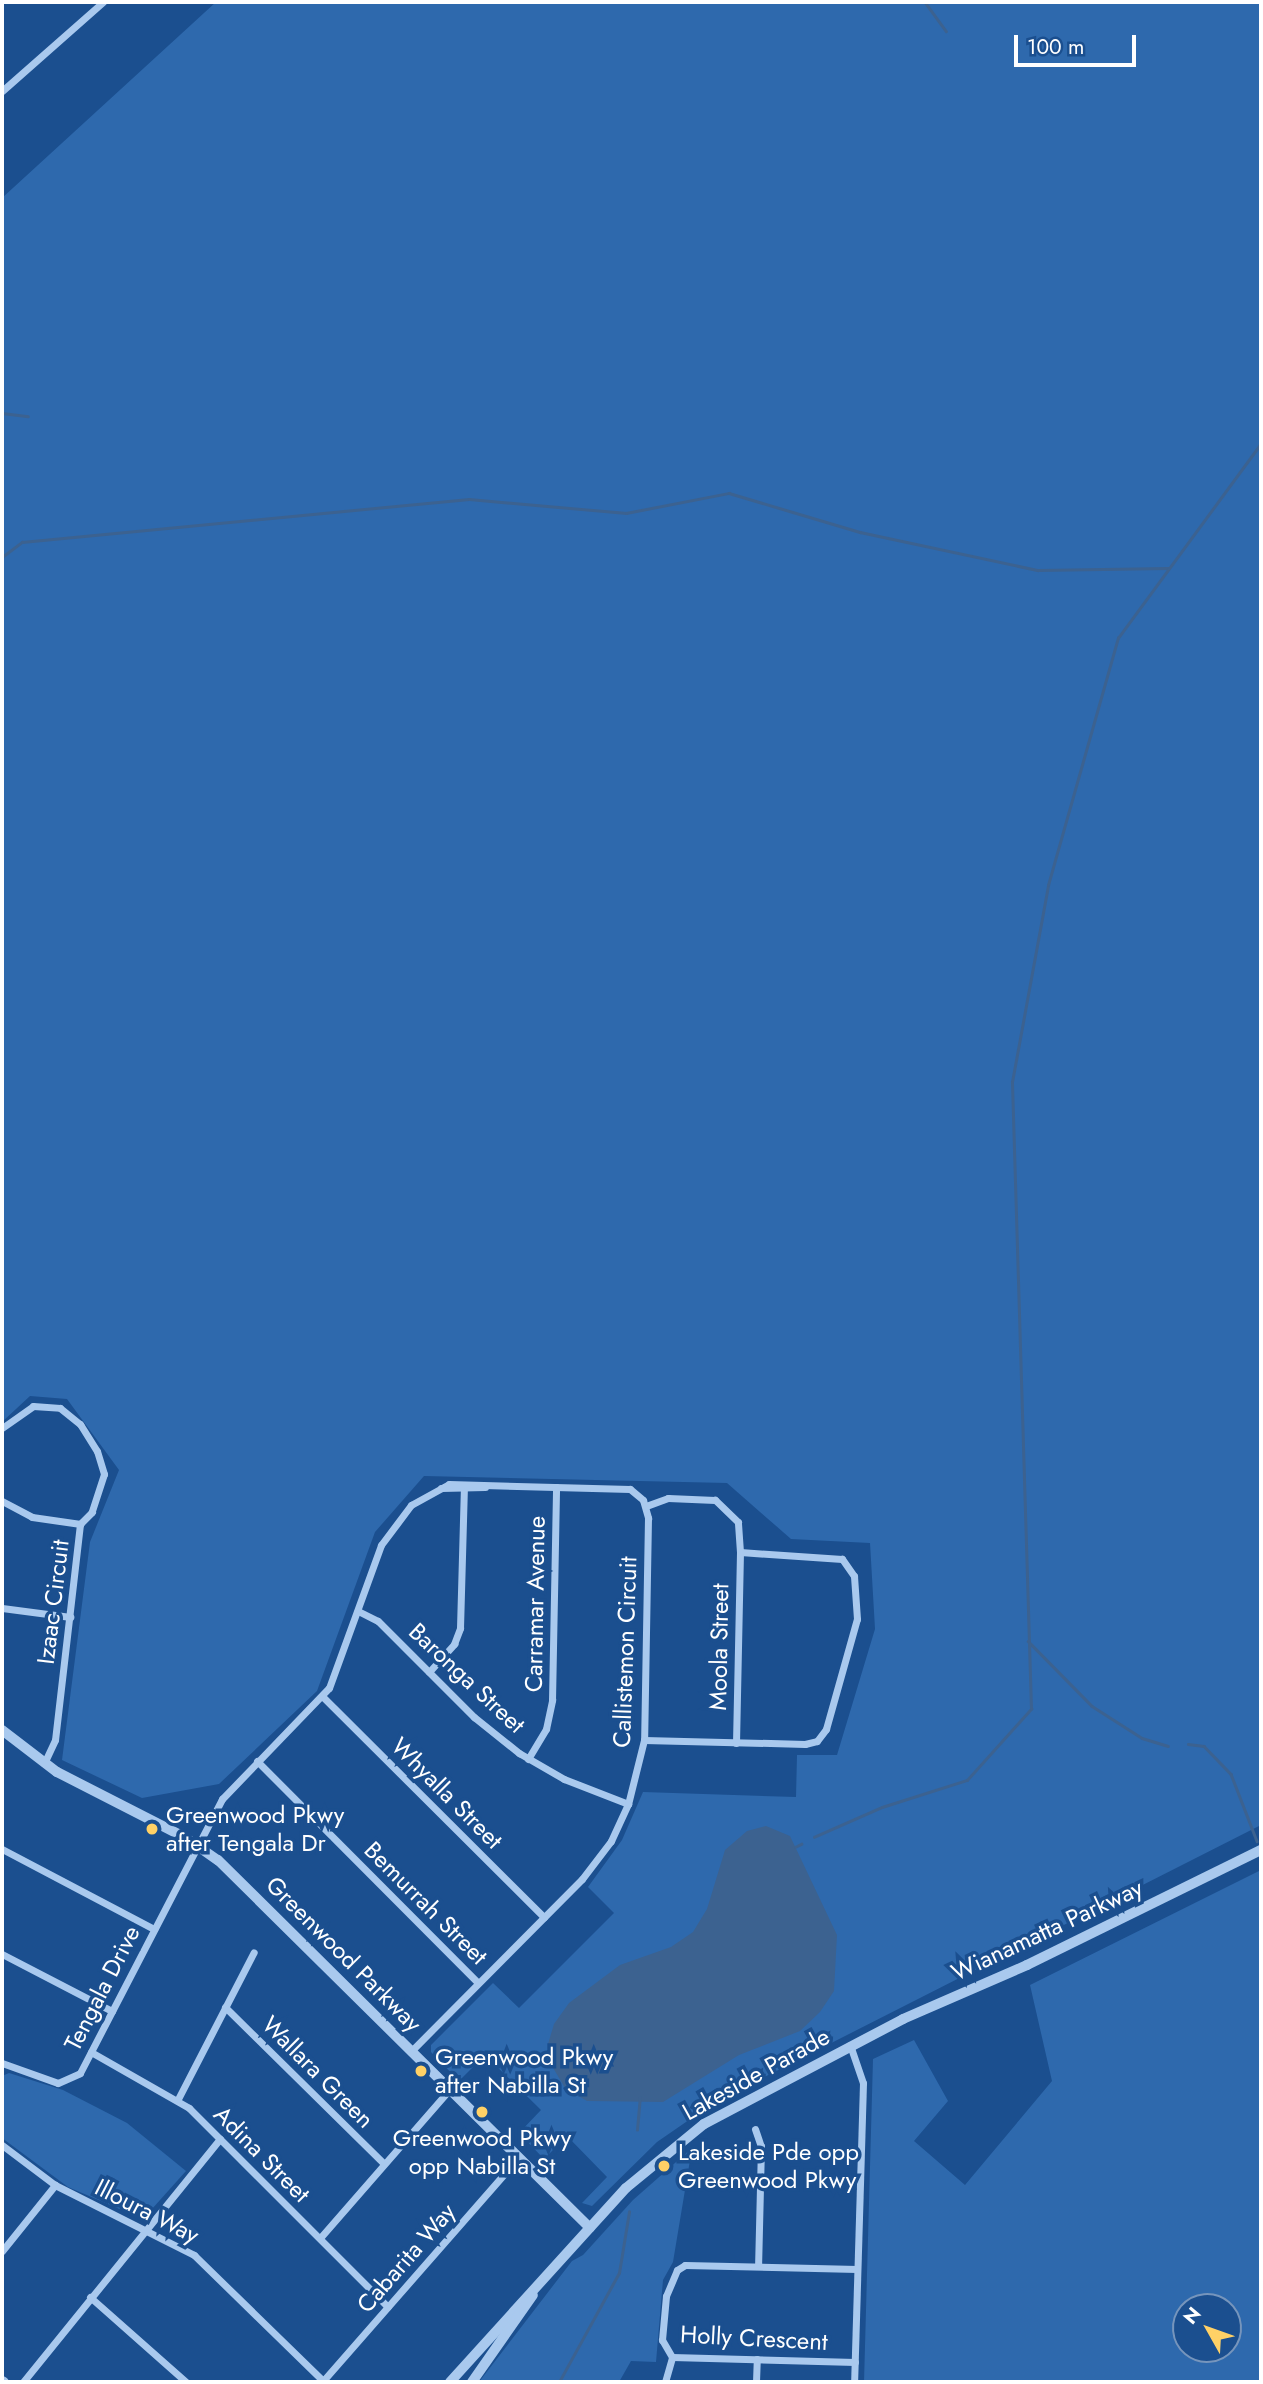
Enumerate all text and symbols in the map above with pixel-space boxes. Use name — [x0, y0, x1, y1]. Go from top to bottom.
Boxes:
scale bar — [1018, 21, 1140, 65]
text: 100 m — [1027, 32, 1084, 62]
street label: Carramar Avenue — [519, 1516, 551, 1692]
street label: Izaac Circuit — [31, 1538, 75, 1666]
street label: Callistemon Circuit — [607, 1556, 643, 1748]
street label: Moola Street — [703, 1583, 735, 1711]
street label: Baronga Street — [403, 1617, 531, 1739]
street label: Whyalla Street — [385, 1731, 509, 1855]
place label: Greenwood Pkwy after Tengala Dr — [166, 1801, 344, 1857]
marker: Greenwood Pkwy after Tengala Dr — [144, 1821, 160, 1837]
street label: Bemurrah Street — [358, 1835, 494, 1971]
street label: Greenwood Parkway — [260, 1870, 428, 2038]
street label: Wianamatta Parkway — [947, 1873, 1147, 1987]
street label: Tengala Drive — [58, 1921, 146, 2055]
street label: Wallara Green — [256, 2010, 380, 2134]
street label: Lakeside Parade — [677, 2022, 835, 2126]
place label: Greenwood Pkwy after Nabilla St — [435, 2043, 613, 2099]
marker: Greenwood Pkwy after Nabilla St — [413, 2063, 429, 2079]
street label: Adina Street — [208, 2100, 316, 2208]
marker: Greenwood Pkwy opp Nabilla St — [474, 2104, 490, 2120]
place label: Greenwood Pkwy opp Nabilla St — [393, 2124, 571, 2180]
place label: Lakeside Pde opp Greenwood Pkwy — [678, 2138, 859, 2194]
marker: Lakeside Pde opp Greenwood Pkwy — [656, 2158, 672, 2174]
street label: Illoura Way — [90, 2173, 204, 2249]
street label: Cabarita Way — [351, 2197, 461, 2319]
north arrow — [1172, 2293, 1242, 2363]
text: N — [1177, 2301, 1207, 2330]
street label: Holly Crescent — [680, 2320, 828, 2356]

